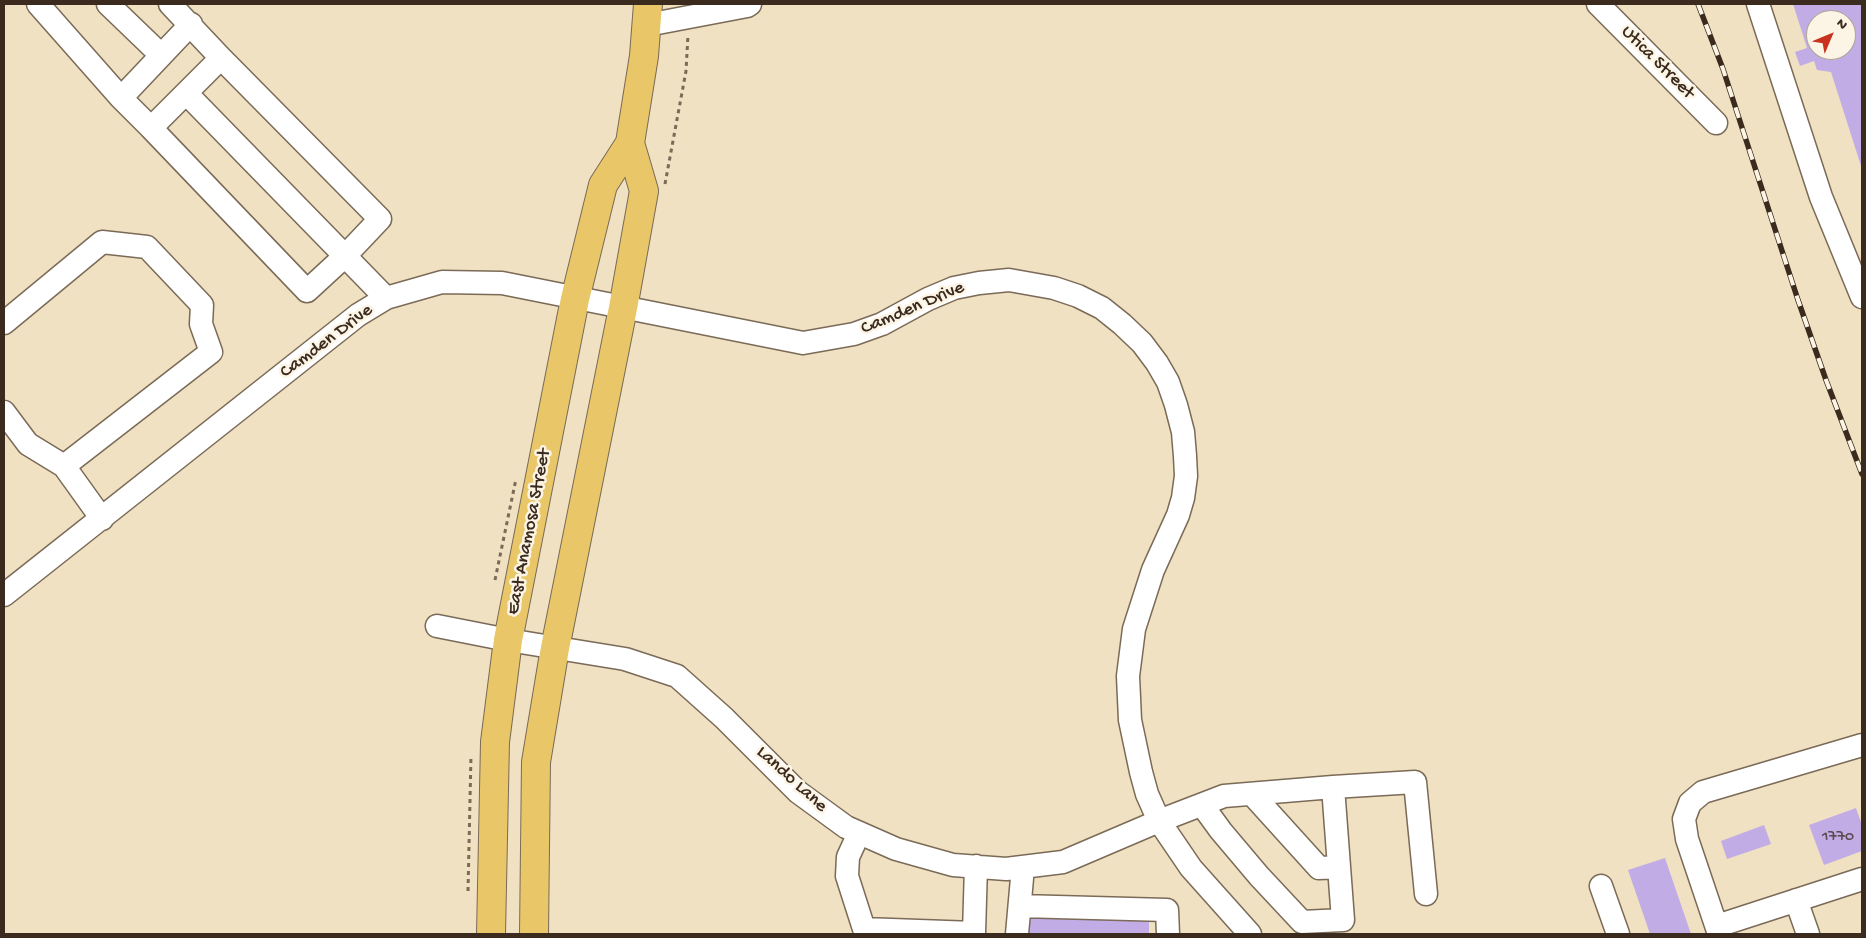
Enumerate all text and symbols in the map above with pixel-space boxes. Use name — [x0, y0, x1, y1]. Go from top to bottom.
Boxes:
north arrow — [1806, 10, 1856, 60]
text: N — [1832, 15, 1850, 34]
street label: Utica Street — [1615, 21, 1699, 105]
street label: Camden Drive — [858, 277, 968, 341]
street label: Camden Drive — [276, 300, 378, 384]
street label: East Anamosa Street — [503, 447, 557, 617]
street label: Lando Lane — [751, 742, 831, 818]
house number: 1770 — [1822, 828, 1854, 848]

